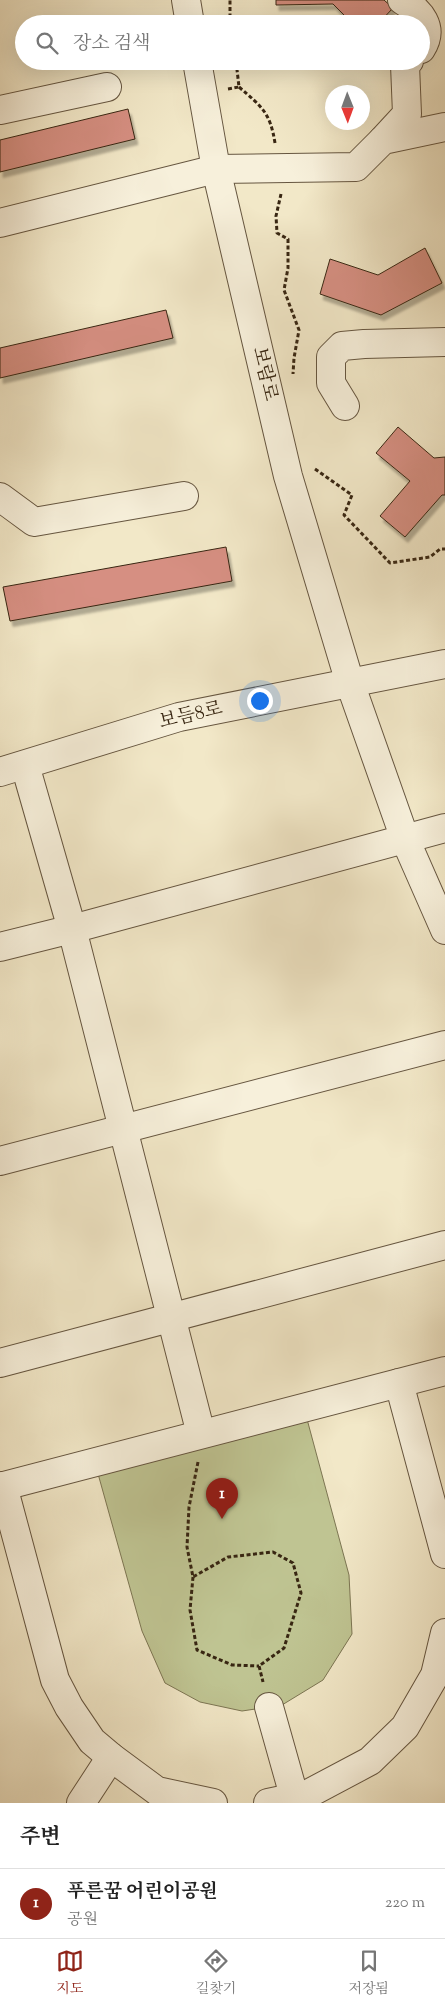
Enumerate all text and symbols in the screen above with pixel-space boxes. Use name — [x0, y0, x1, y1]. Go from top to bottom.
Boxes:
search box — [15, 15, 430, 70]
icon: search — [33, 29, 61, 57]
text: 장소 검색 — [73, 31, 150, 58]
north arrow — [325, 85, 370, 130]
street label: 보람로 — [245, 344, 283, 404]
your location — [247, 688, 273, 714]
street label: 보듬8로 — [157, 696, 225, 736]
pin: 1 — [206, 1478, 238, 1519]
text: 주변 — [20, 1823, 61, 1853]
text: 푸른꿈 어린이공원 — [67, 1879, 218, 1906]
text: 1 — [33, 1892, 39, 1915]
text: 220 m — [385, 1892, 425, 1915]
text: 공원 — [67, 1909, 98, 1932]
tab: 지도 — [56, 1947, 84, 2000]
tab: 길찾기 — [196, 1947, 236, 2000]
tab: 저장됨 — [348, 1947, 389, 2000]

